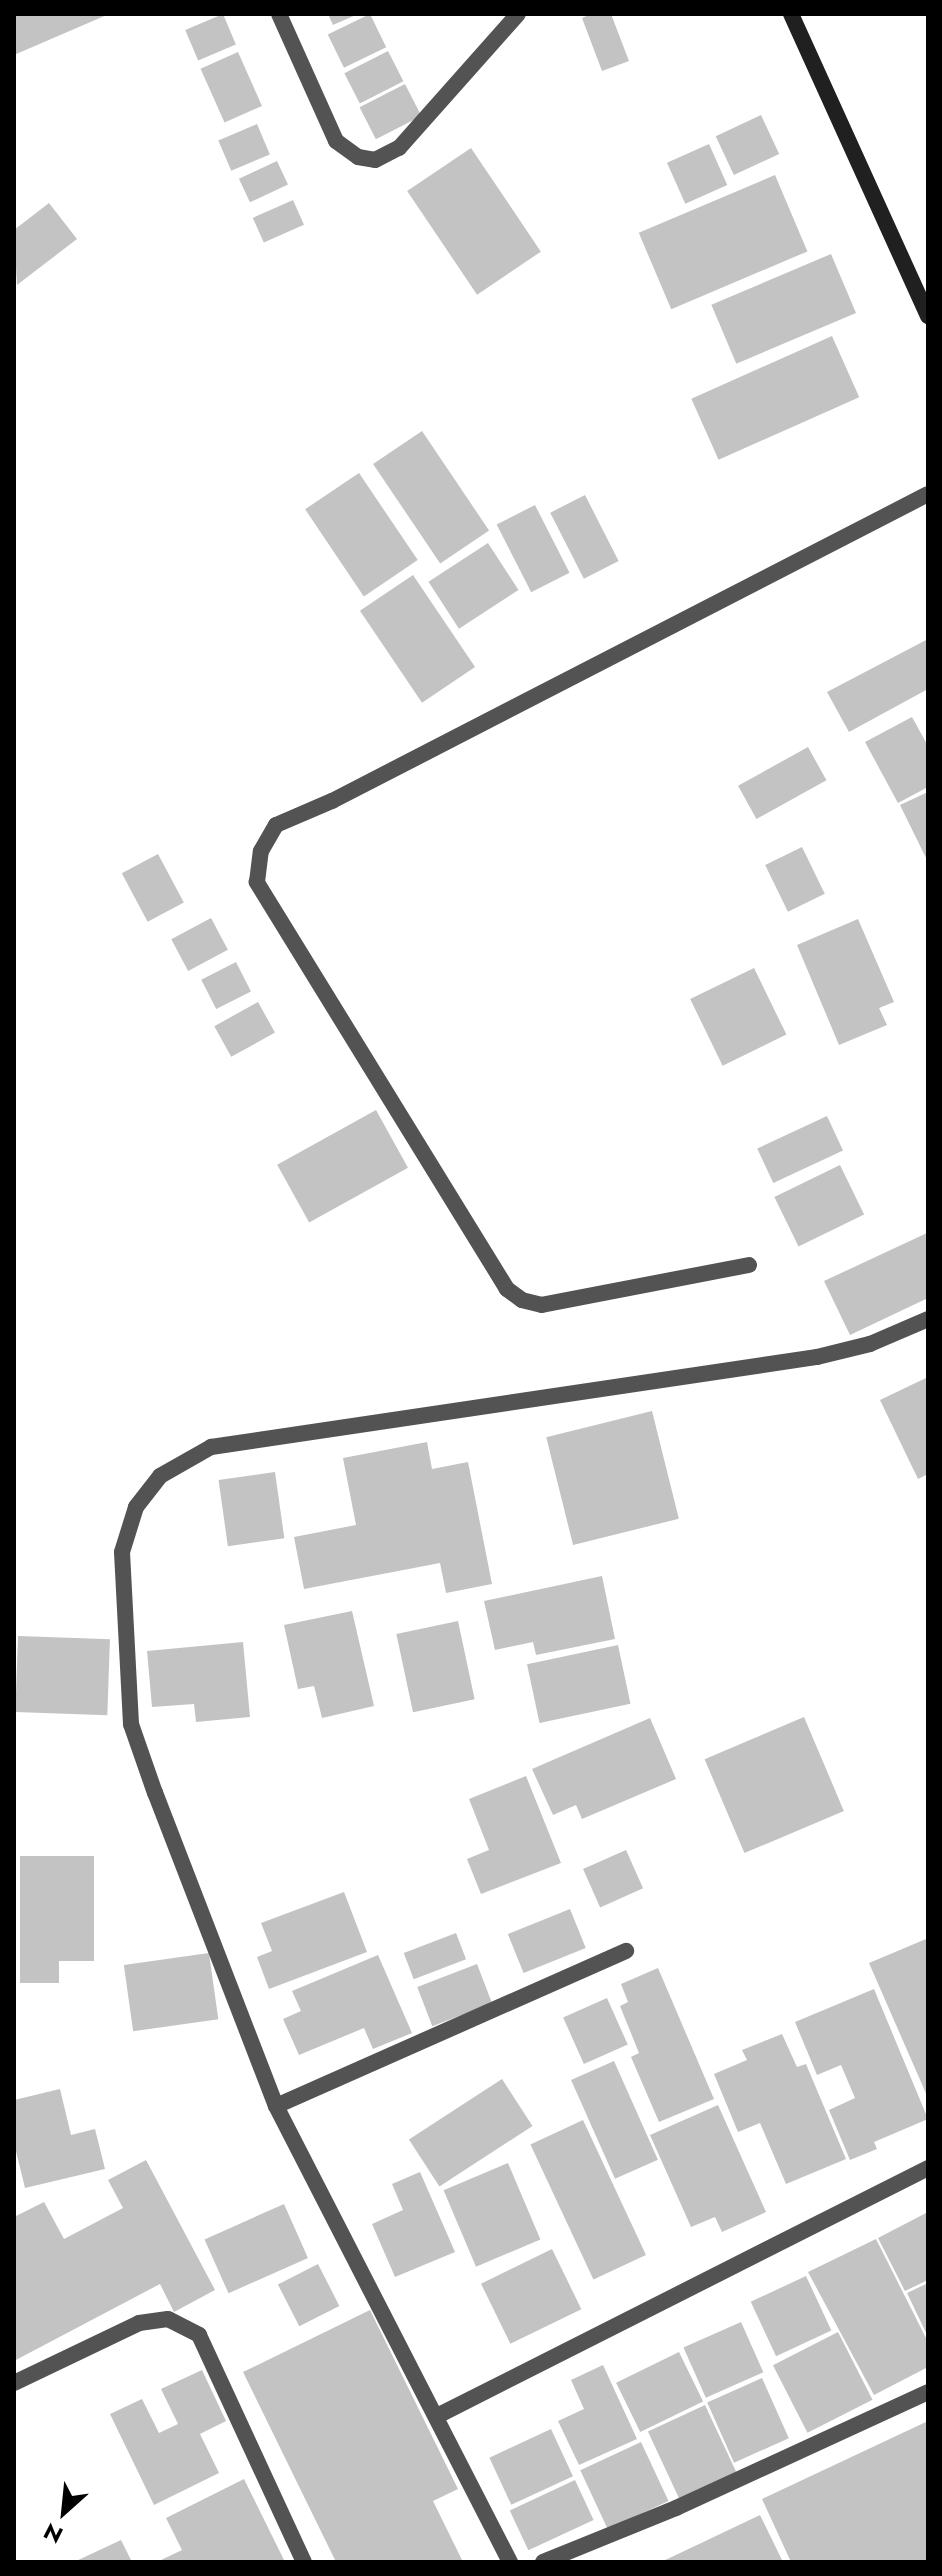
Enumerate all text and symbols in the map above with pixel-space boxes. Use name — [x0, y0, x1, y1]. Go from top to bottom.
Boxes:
north arrow — [24, 2472, 104, 2552]
text: N — [38, 2515, 68, 2552]

